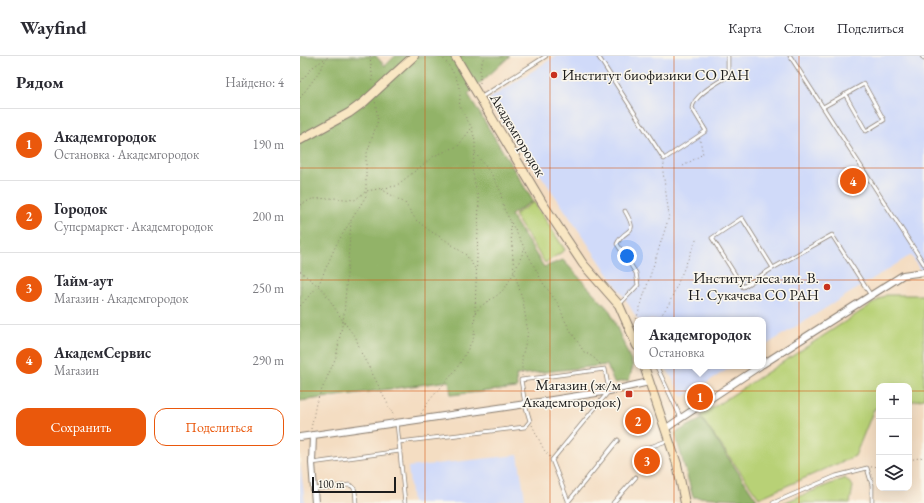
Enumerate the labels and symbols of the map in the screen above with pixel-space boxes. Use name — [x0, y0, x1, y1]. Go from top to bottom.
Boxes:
place label: Институт биофизики СО РАН — [562, 65, 749, 84]
marker: Институт биофизики СО РАН — [549, 70, 559, 80]
street label: Академгородок — [485, 89, 551, 180]
pin: 4 — [840, 166, 866, 196]
your location — [617, 246, 637, 266]
place label: Институт леса им. В. Н. Сукачева СО РАН — [688, 268, 819, 304]
marker: Институт леса им. В. Н. Сукачева СО РАН — [822, 282, 832, 292]
place label: Магазин (ж/м Академгородок) — [521, 375, 622, 411]
pin: 1 — [687, 382, 713, 412]
marker: Магазин (ж/м Академгородок) — [624, 389, 634, 399]
pin: 2 — [625, 406, 651, 436]
pin: 3 — [634, 446, 660, 476]
scale bar — [312, 475, 396, 494]

